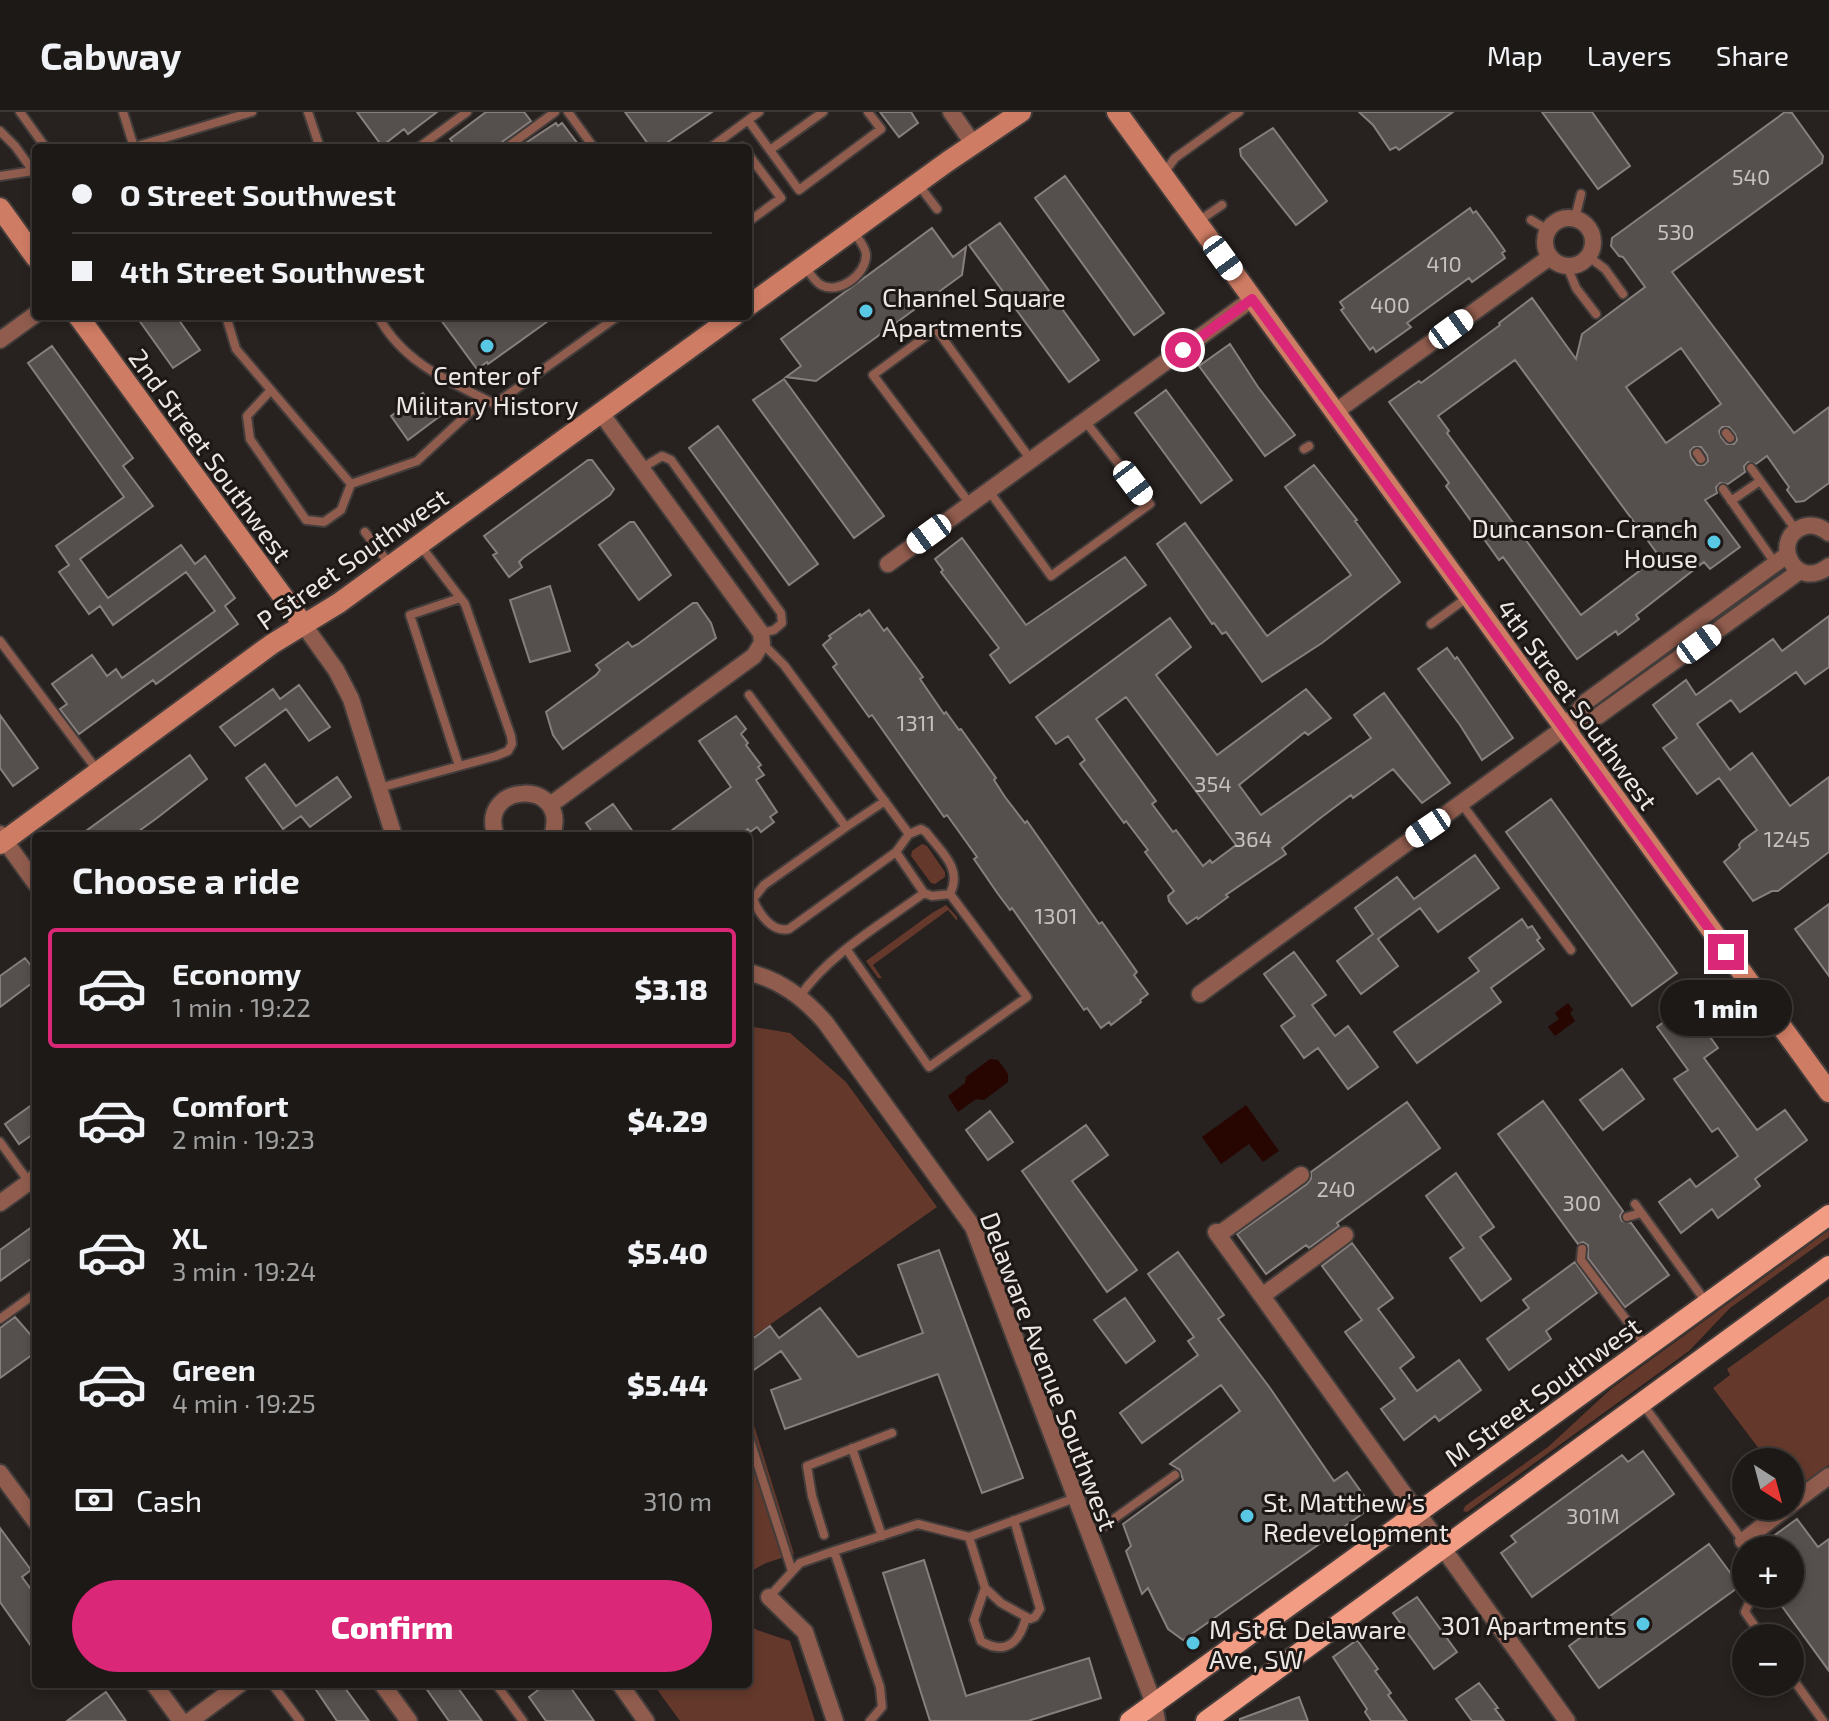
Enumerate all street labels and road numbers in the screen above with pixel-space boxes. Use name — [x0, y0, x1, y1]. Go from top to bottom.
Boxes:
street label: 2nd Street Southwest — [123, 342, 299, 568]
street label: P Street Southwest — [250, 480, 454, 636]
street label: 4th Street Southwest — [1491, 593, 1665, 815]
street label: Delaware Avenue Southwest — [975, 1207, 1125, 1535]
street label: M Street Southwest — [1438, 1310, 1646, 1472]

